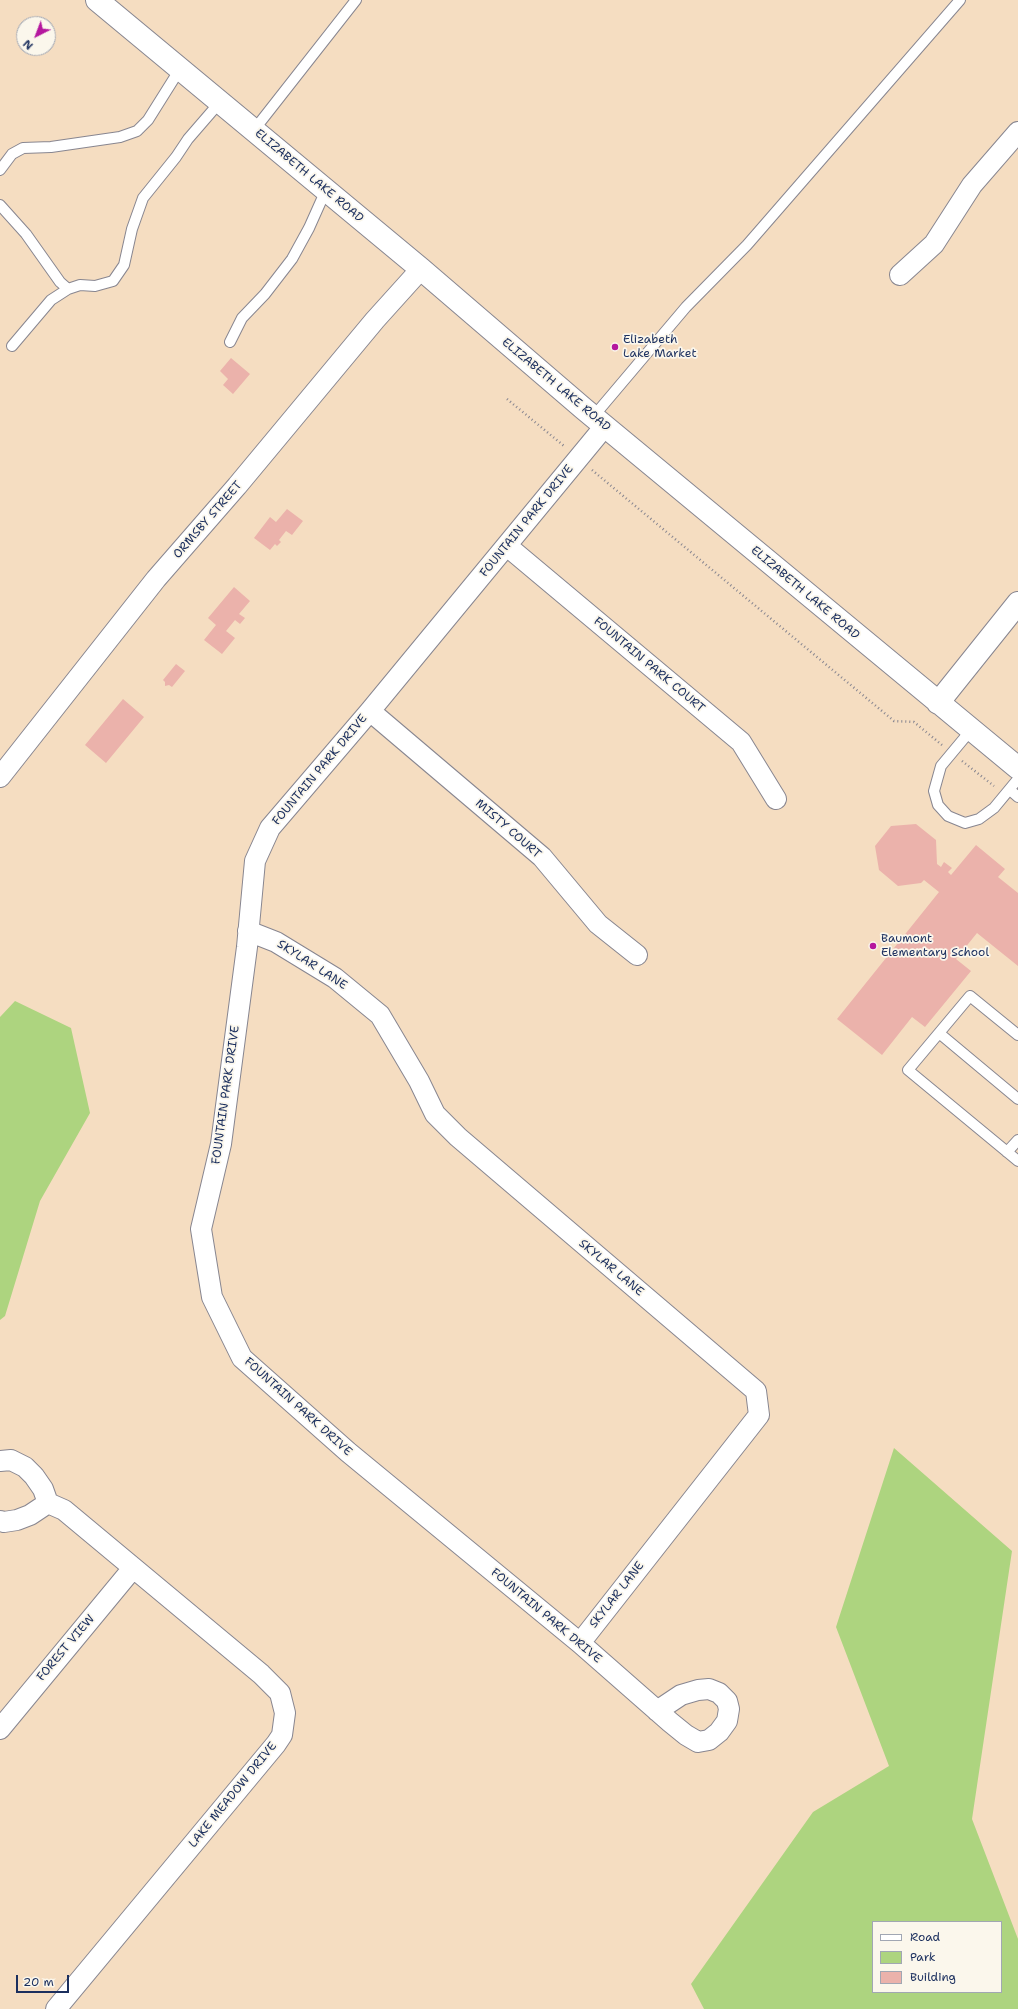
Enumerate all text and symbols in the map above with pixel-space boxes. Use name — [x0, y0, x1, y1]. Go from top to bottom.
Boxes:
north arrow — [16, 16, 56, 56]
text: N — [20, 36, 37, 53]
street label: ELIZABETH LAKE ROAD — [252, 126, 366, 226]
place label: Elizabeth Lake Market — [623, 333, 697, 361]
street label: ELIZABETH LAKE ROAD — [499, 335, 613, 435]
marker: Elizabeth Lake Market — [610, 342, 620, 352]
street label: FOUNTAIN PARK DRIVE — [477, 462, 577, 580]
street label: ORMSBY STREET — [171, 478, 245, 562]
street label: ELIZABETH LAKE ROAD — [748, 543, 862, 643]
street label: FOUNTAIN PARK COURT — [590, 614, 708, 716]
street label: FOUNTAIN PARK DRIVE — [269, 712, 371, 828]
street label: MISTY COURT — [472, 796, 544, 862]
place label: Baumont Elementary School — [881, 932, 989, 960]
street label: SKYLAR LANE — [274, 937, 350, 993]
marker: Baumont Elementary School — [868, 941, 878, 951]
street label: FOUNTAIN PARK DRIVE — [209, 1025, 243, 1165]
street label: SKYLAR LANE — [576, 1237, 646, 1299]
street label: FOUNTAIN PARK DRIVE — [241, 1355, 355, 1459]
street label: SKYLAR LANE — [587, 1559, 647, 1631]
street label: FOUNTAIN PARK DRIVE — [488, 1565, 604, 1667]
street label: FOREST VIEW — [34, 1612, 98, 1684]
street label: LAKE MEADOW DRIVE — [186, 1739, 280, 1851]
legend — [872, 1921, 1002, 1993]
text: Road — [910, 1929, 940, 1945]
text: Park — [910, 1949, 936, 1965]
scale bar — [18, 1967, 71, 1993]
text: Building — [910, 1969, 956, 1985]
text: 20 m — [23, 1974, 54, 1990]

